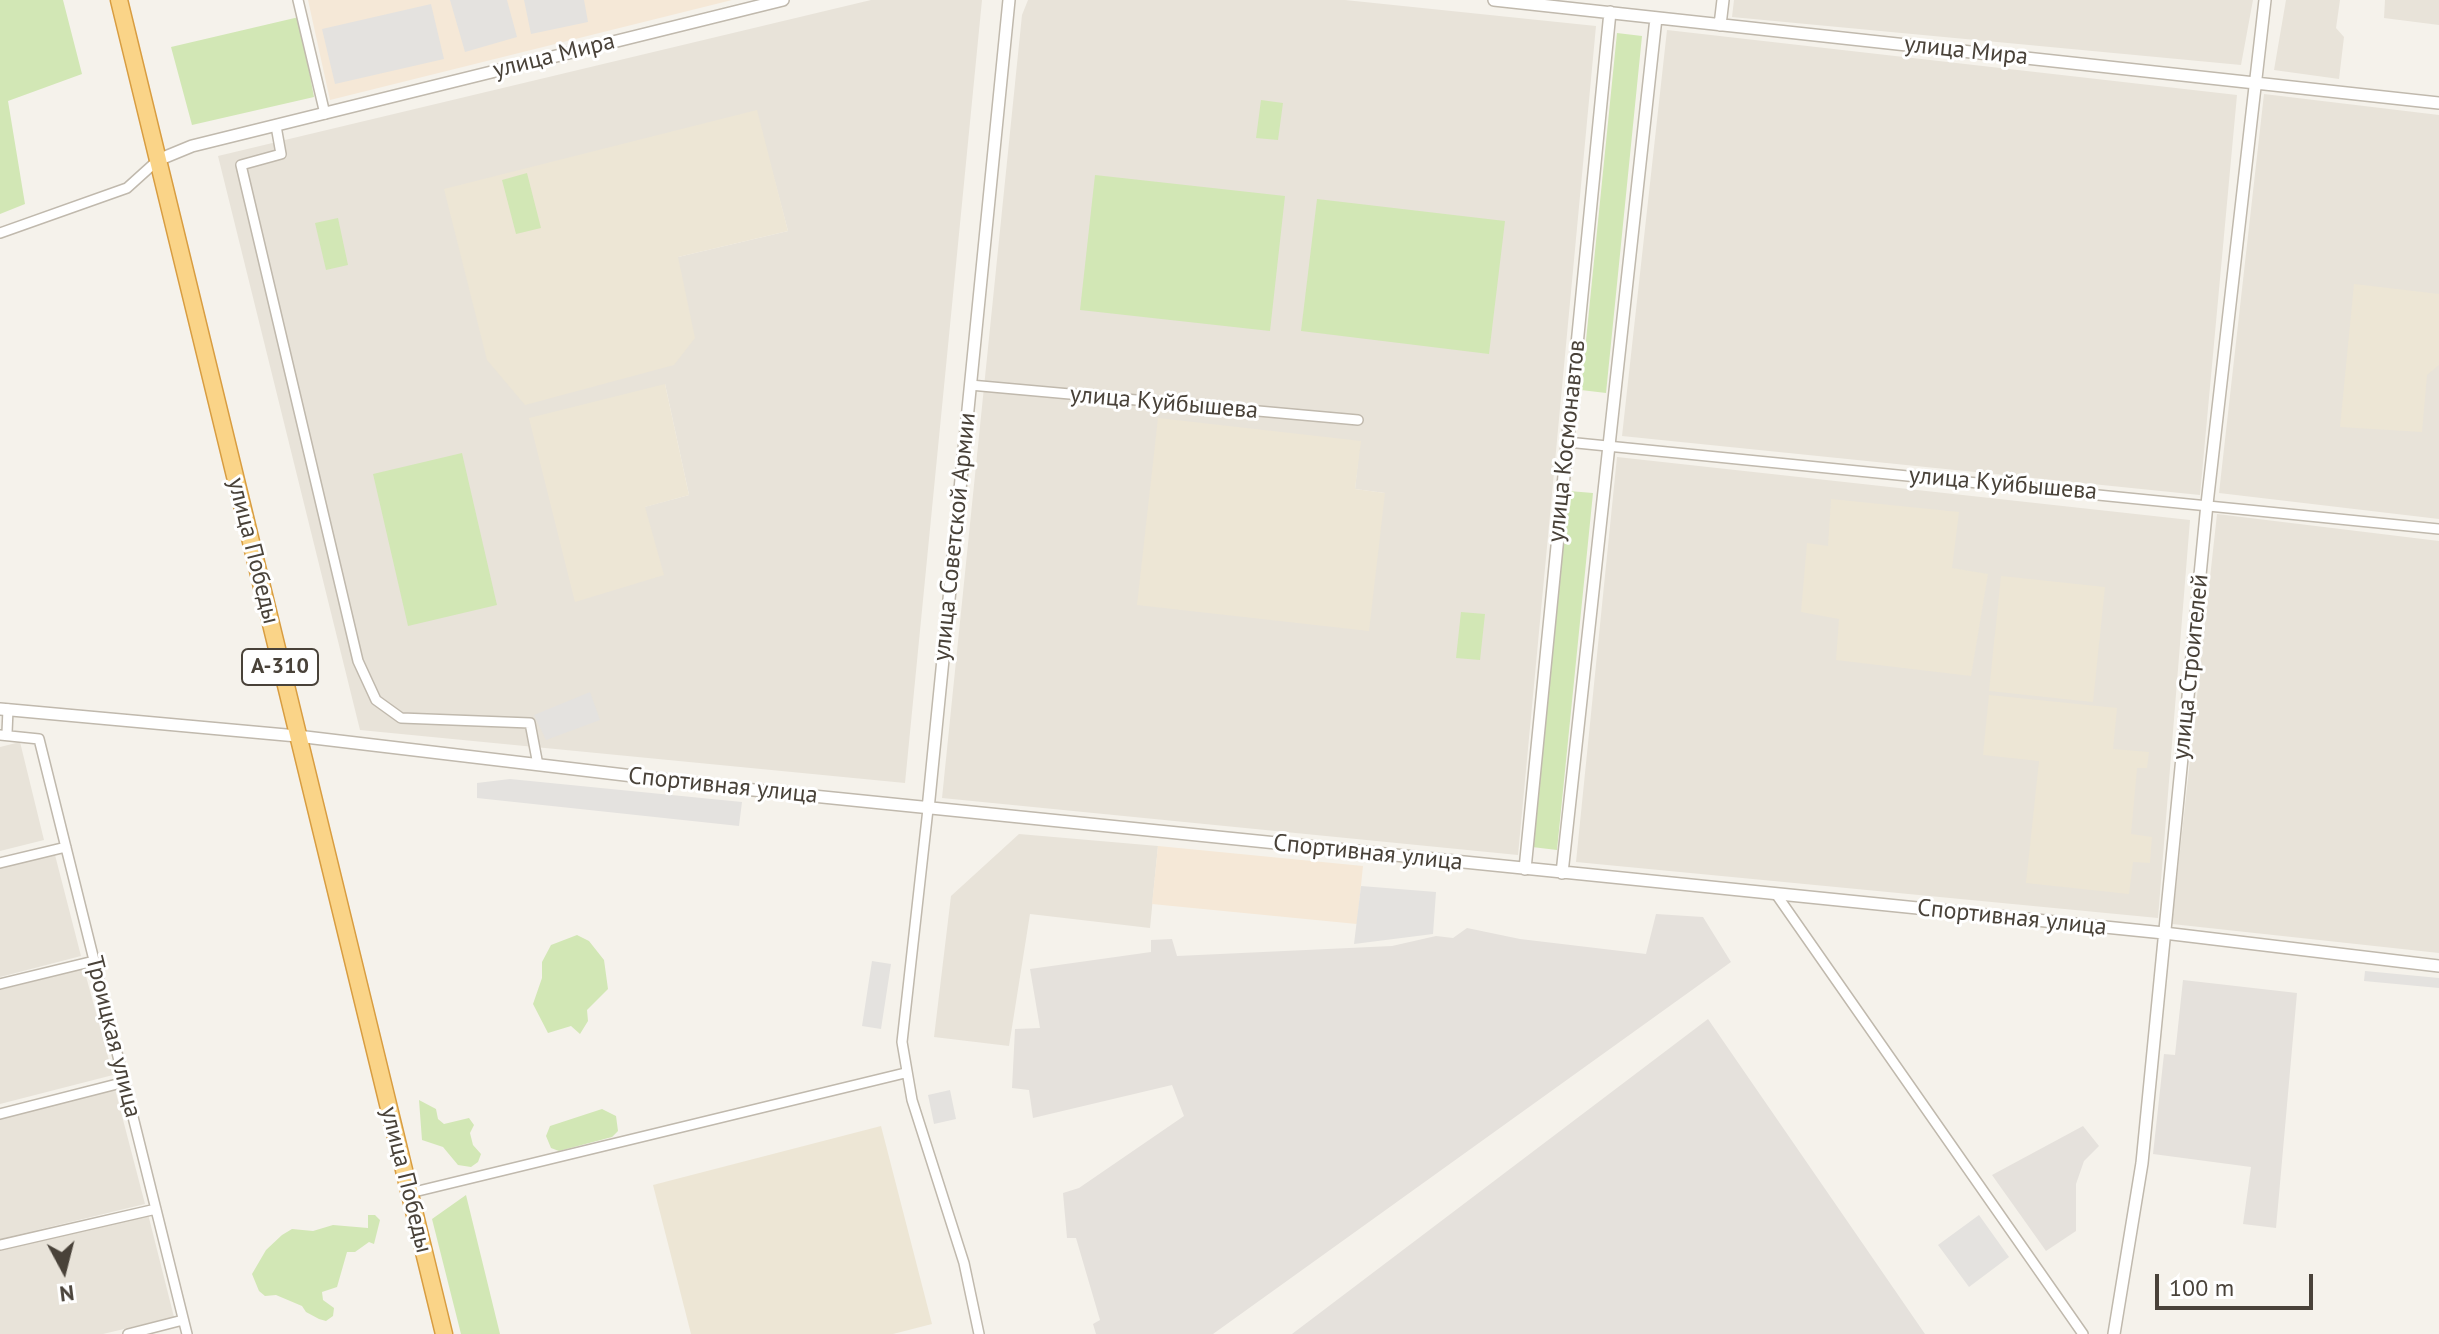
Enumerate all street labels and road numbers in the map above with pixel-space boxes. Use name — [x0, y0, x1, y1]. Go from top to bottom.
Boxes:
street label: улица Мира — [490, 27, 618, 85]
street label: улица Мира — [1903, 30, 2029, 72]
street label: улица Космонавтов — [1542, 338, 1592, 544]
street label: улица Куйбышева — [1069, 380, 1259, 426]
street label: улица Советской Армии — [928, 411, 982, 663]
street label: улица Куйбышева — [1908, 461, 2098, 507]
street label: улица Победы — [221, 475, 285, 627]
street label: улица Строителей — [2167, 573, 2215, 761]
road number: А-310 — [242, 649, 318, 685]
street label: Спортивная улица — [627, 762, 819, 810]
street label: Спортивная улица — [1272, 829, 1464, 877]
street label: Спортивная улица — [1916, 894, 2108, 942]
street label: Троицкая улица — [79, 953, 147, 1121]
street label: улица Победы — [374, 1104, 438, 1256]

